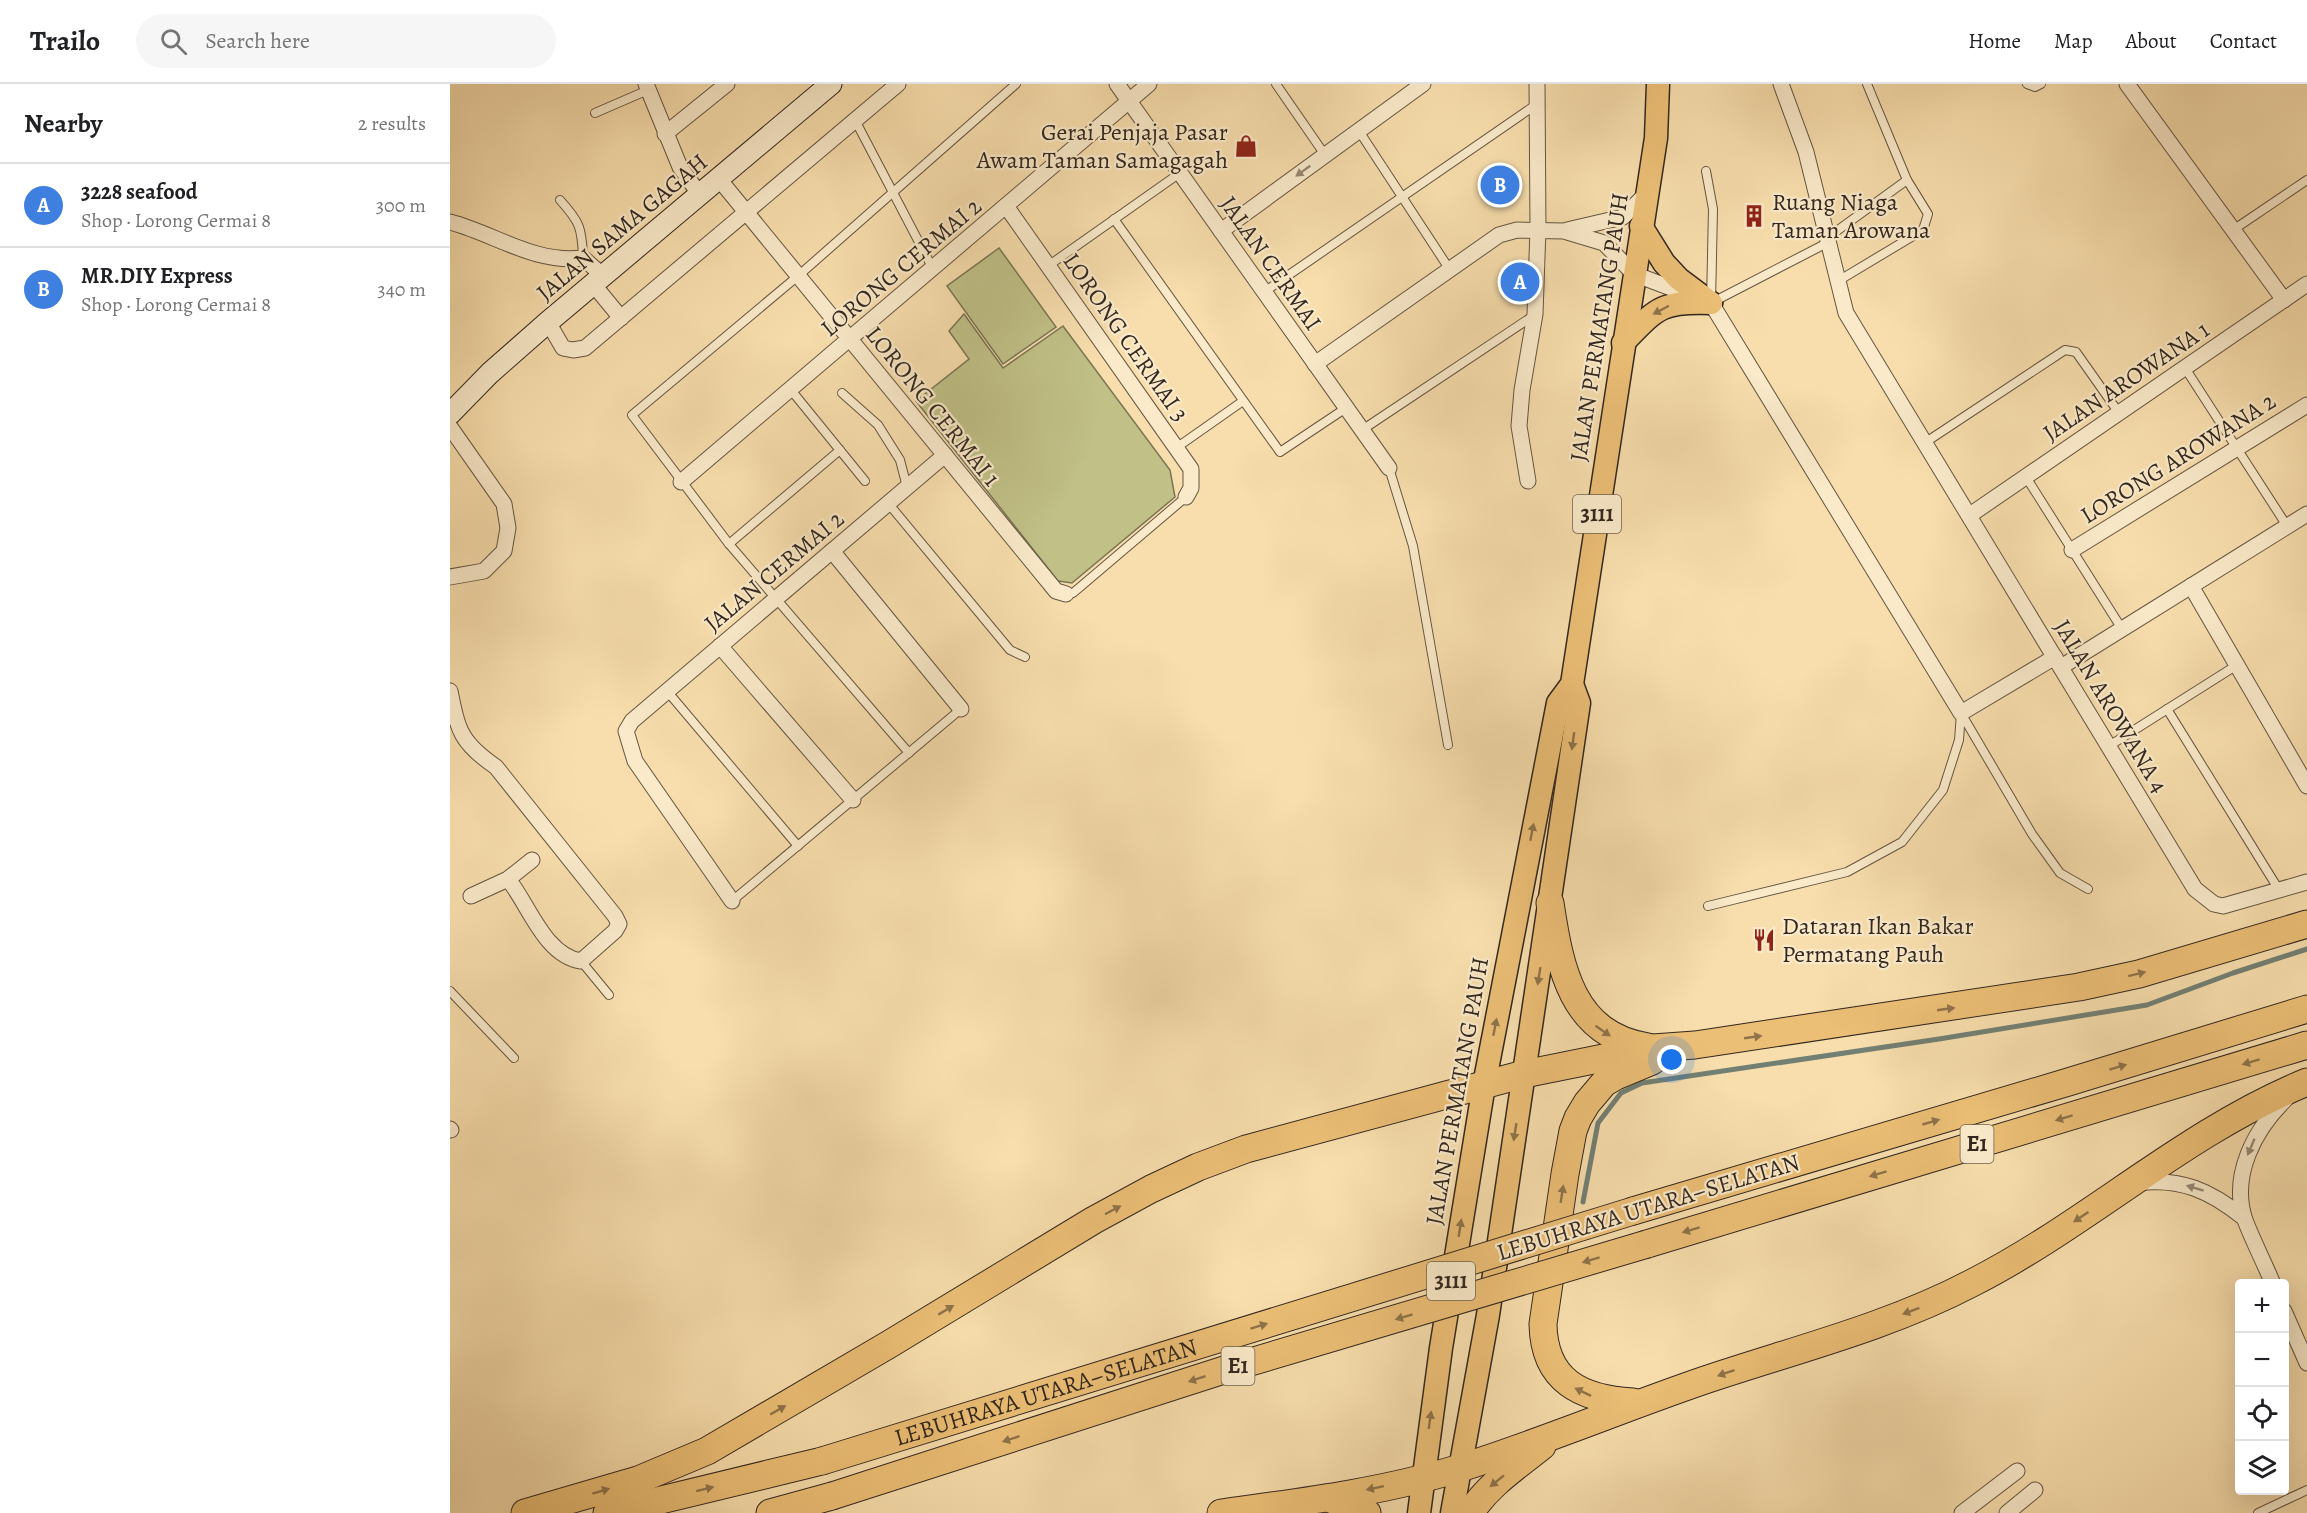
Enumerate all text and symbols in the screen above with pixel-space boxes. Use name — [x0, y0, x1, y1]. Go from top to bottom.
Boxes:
search box — [136, 14, 556, 68]
text: Trailo — [30, 22, 100, 60]
icon: search — [157, 25, 190, 58]
text: Search here — [205, 26, 310, 56]
text: Home — [1968, 27, 2021, 55]
text: Map — [2054, 27, 2092, 55]
text: About — [2125, 27, 2177, 55]
text: Contact — [2210, 27, 2277, 55]
text: Nearby — [24, 106, 103, 141]
text: 2 results — [358, 110, 426, 137]
place label: Gerai Penjaja Pasar Awam Taman Samagagah — [976, 116, 1228, 176]
shop icon: Gerai Penjaja Pasar Awam Taman Samagagah — [1233, 133, 1259, 159]
street label: JALAN SAMA GAGAH — [530, 146, 714, 308]
pin: B — [1480, 162, 1520, 208]
one-way arrow — [1295, 165, 1310, 177]
text: 3228 seafood — [81, 177, 198, 207]
place label: Ruang Niaga Taman Arowana — [1772, 186, 1931, 246]
street label: JALAN CERMAI — [1213, 189, 1329, 337]
street label: LORONG CERMAI 2 — [814, 190, 988, 344]
street label: JALAN PERMATANG PAUH — [1562, 190, 1636, 464]
text: A — [37, 192, 50, 219]
text: 300 m — [376, 192, 426, 219]
building icon: Ruang Niaga Taman Arowana — [1741, 203, 1767, 229]
text: Shop · Lorong Cermai 8 — [81, 207, 271, 234]
street label: LORONG CERMAI 3 — [1056, 246, 1196, 428]
pin: A — [1500, 260, 1540, 304]
text: MR.DIY Express — [81, 261, 233, 291]
text: B — [37, 276, 50, 303]
text: 340 m — [377, 276, 426, 303]
text: Shop · Lorong Cermai 8 — [81, 291, 271, 318]
one-way arrow — [1653, 305, 1670, 314]
street label: JALAN AROWANA 1 — [2037, 313, 2215, 449]
street label: LORONG CERMAI 1 — [858, 319, 1008, 493]
street label: LORONG AROWANA 2 — [2074, 385, 2282, 531]
road number: 3111 — [1573, 495, 1621, 533]
street label: JALAN CERMAI 2 — [697, 503, 851, 639]
street label: JALAN AROWANA 4 — [2047, 613, 2175, 799]
one-way arrow — [1569, 732, 1578, 751]
one-way arrow — [1528, 822, 1537, 841]
place label: Dataran Ikan Bakar Permatang Pauh — [1782, 910, 1974, 970]
restaurant icon: Dataran Ikan Bakar Permatang Pauh — [1751, 927, 1777, 953]
street label: JALAN PERMATANG PAUH — [1418, 954, 1496, 1228]
one-way arrow — [1535, 966, 1544, 985]
one-way arrow — [2128, 969, 2147, 979]
one-way arrow — [1936, 1004, 1955, 1013]
one-way arrow — [1491, 1018, 1500, 1037]
one-way arrow — [1595, 1025, 1611, 1037]
one-way arrow — [1743, 1032, 1762, 1041]
your location — [1657, 1045, 1686, 1074]
one-way arrow — [2242, 1058, 2260, 1067]
one-way arrow — [2109, 1062, 2127, 1071]
one-way arrow — [2055, 1114, 2073, 1123]
one-way arrow — [1922, 1117, 1940, 1126]
one-way arrow — [1511, 1123, 1520, 1142]
road number: E1 — [1960, 1125, 1994, 1163]
one-way arrow — [2246, 1139, 2256, 1157]
street label: LEBUHRAYA UTARA–SELATAN — [1493, 1146, 1803, 1268]
one-way arrow — [1868, 1170, 1886, 1179]
one-way arrow — [2185, 1183, 2203, 1192]
one-way arrow — [1558, 1184, 1567, 1203]
one-way arrow — [1104, 1205, 1121, 1215]
one-way arrow — [2073, 1211, 2089, 1222]
one-way arrow — [1455, 1218, 1464, 1237]
one-way arrow — [1682, 1226, 1700, 1235]
one-way arrow — [1582, 1256, 1600, 1265]
road number: 3111 — [1427, 1262, 1475, 1300]
map controls — [2235, 1279, 2289, 1495]
button: + — [2235, 1279, 2289, 1333]
one-way arrow — [938, 1305, 954, 1316]
one-way arrow — [1902, 1307, 1920, 1317]
one-way arrow — [1395, 1313, 1413, 1322]
one-way arrow — [1250, 1321, 1268, 1330]
street label: LEBUHRAYA UTARA–SELATAN — [890, 1330, 1201, 1454]
button: − — [2235, 1333, 2289, 1387]
road number: E1 — [1222, 1347, 1254, 1385]
one-way arrow — [1717, 1368, 1735, 1378]
one-way arrow — [1188, 1375, 1206, 1384]
one-way arrow — [1575, 1387, 1592, 1396]
button: locate — [2235, 1387, 2289, 1441]
one-way arrow — [770, 1405, 787, 1415]
one-way arrow — [1426, 1411, 1435, 1430]
one-way arrow — [1002, 1434, 1020, 1444]
button: layers — [2235, 1441, 2289, 1495]
one-way arrow — [1489, 1475, 1505, 1488]
one-way arrow — [696, 1484, 714, 1494]
one-way arrow — [1365, 1484, 1384, 1493]
one-way arrow — [592, 1486, 610, 1495]

